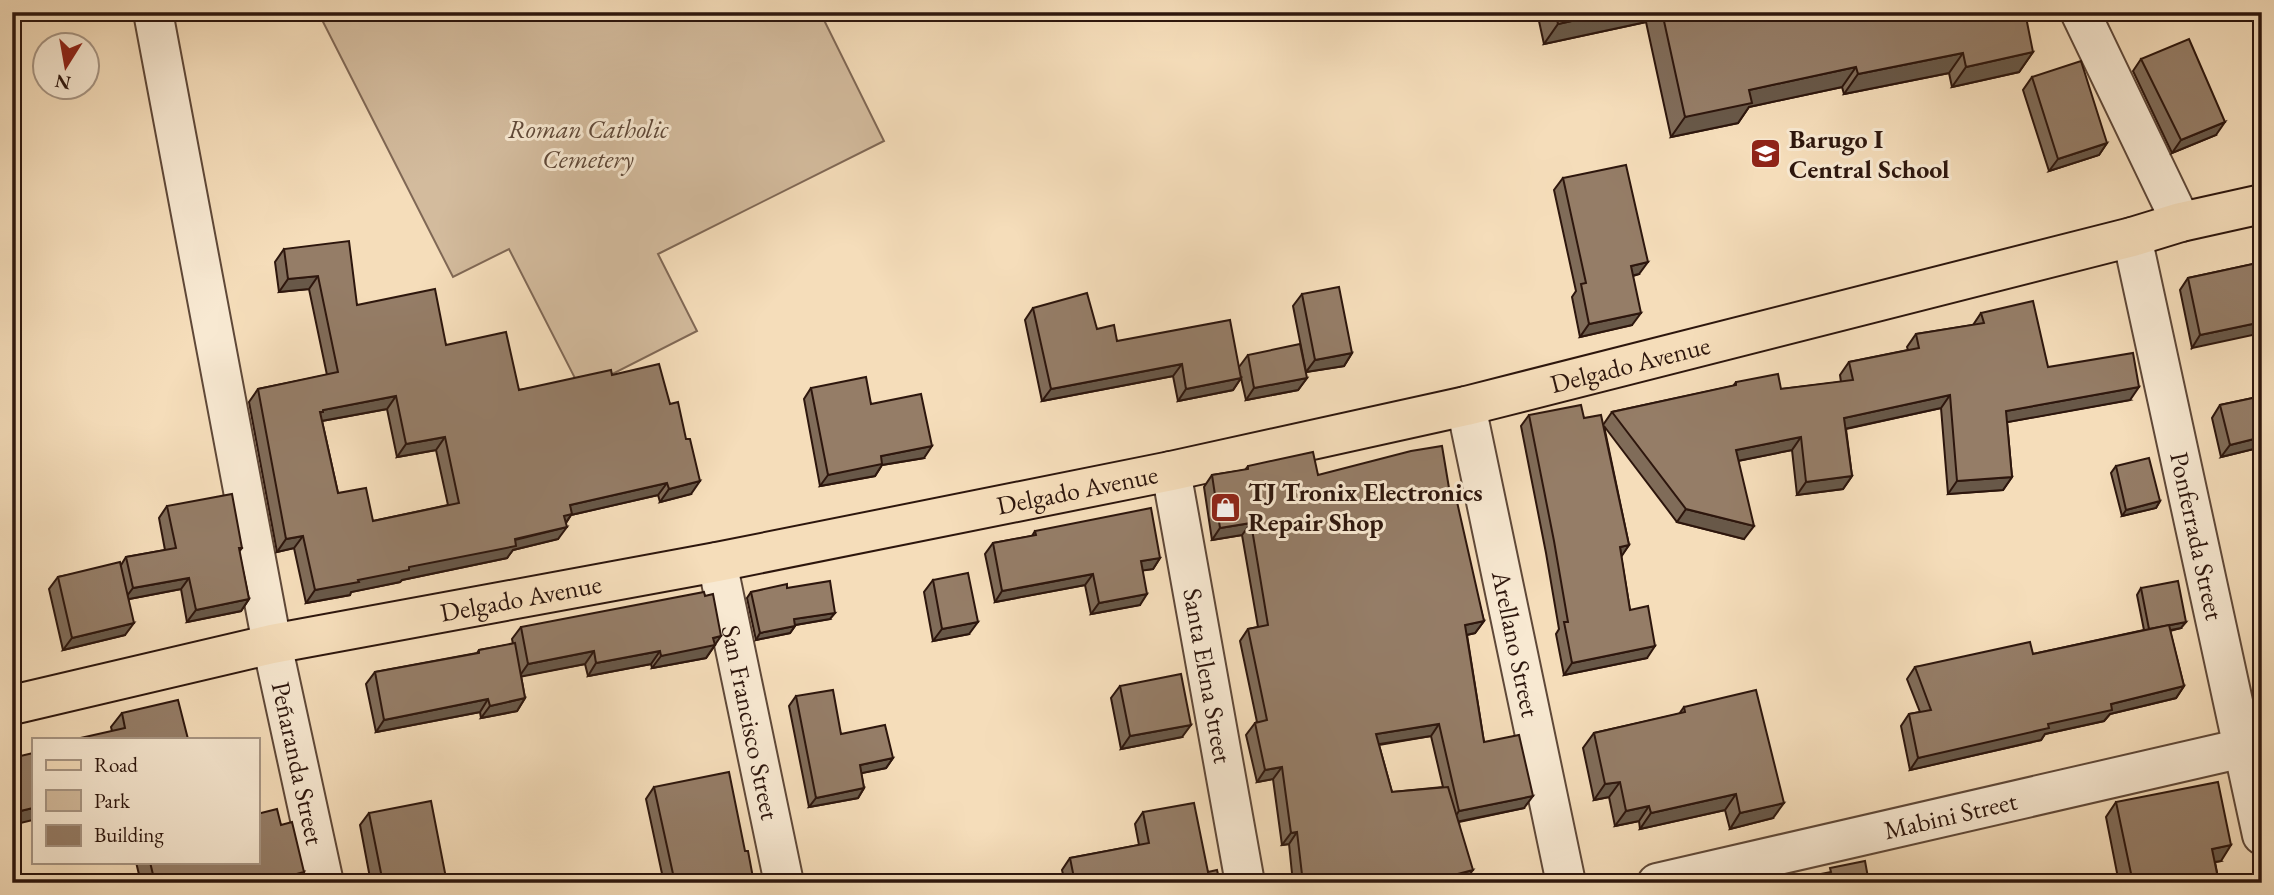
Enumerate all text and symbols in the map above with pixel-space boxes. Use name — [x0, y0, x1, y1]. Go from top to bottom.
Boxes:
north arrow — [32, 32, 102, 102]
text: N — [52, 68, 73, 96]
park label: Roman Catholic Cemetery — [508, 112, 669, 176]
place label: Barugo I Central School — [1789, 122, 1949, 186]
school or university icon: Barugo I Central School — [1749, 137, 1783, 171]
street label: Delgado Avenue — [1547, 328, 1714, 401]
street label: Ponferrada Street — [2162, 449, 2232, 623]
street label: Delgado Avenue — [994, 457, 1161, 523]
place label: TJ Tronix Electronics Repair Shop — [1248, 475, 1483, 539]
shop icon: TJ Tronix Electronics Repair Shop — [1208, 490, 1242, 524]
street label: Delgado Avenue — [437, 567, 604, 630]
street label: Arellano Street — [1484, 567, 1548, 720]
street label: Santa Elena Street — [1175, 585, 1240, 766]
street label: San Francisco Street — [714, 622, 787, 823]
street label: Peñaranda Street — [264, 678, 332, 848]
legend — [32, 738, 259, 864]
text: Road — [94, 751, 138, 778]
street label: Mabini Street — [1880, 784, 2020, 847]
text: Park — [94, 787, 131, 814]
text: Building — [94, 821, 164, 848]

